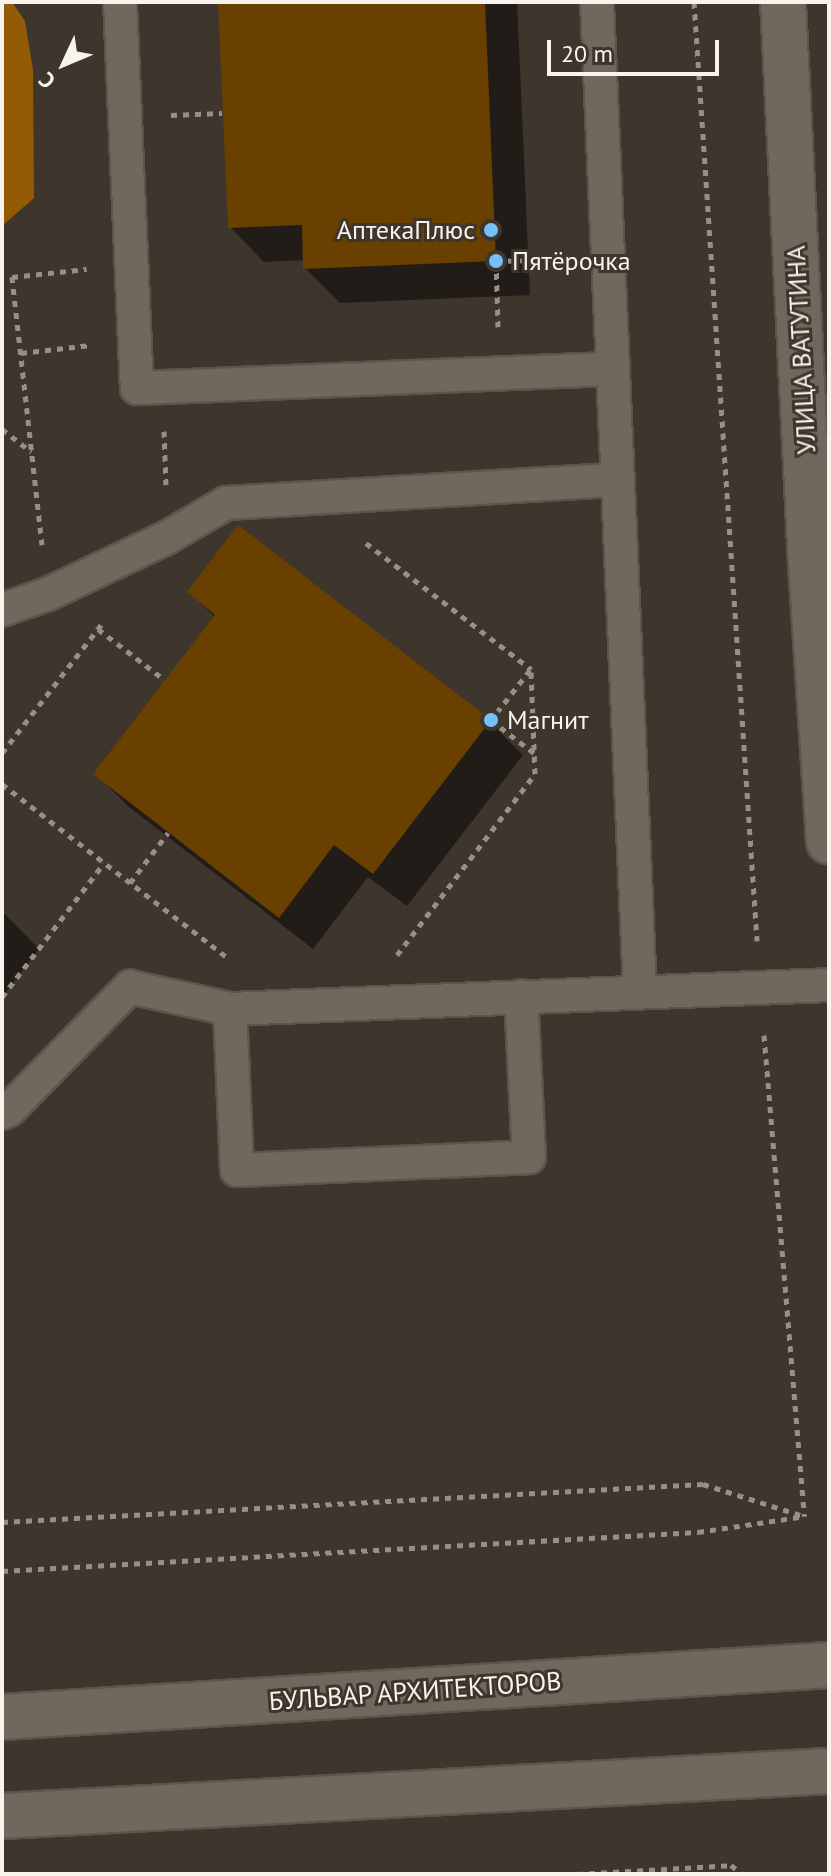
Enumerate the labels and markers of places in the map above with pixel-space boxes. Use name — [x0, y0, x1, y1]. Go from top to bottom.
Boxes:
place label: АптекаПлюс — [337, 214, 475, 246]
marker: АптекаПлюс — [482, 221, 500, 239]
place label: Пятёрочка — [512, 245, 631, 277]
marker: Пятёрочка — [487, 252, 505, 270]
place label: Магнит — [507, 704, 589, 736]
marker: Магнит — [482, 711, 500, 729]

